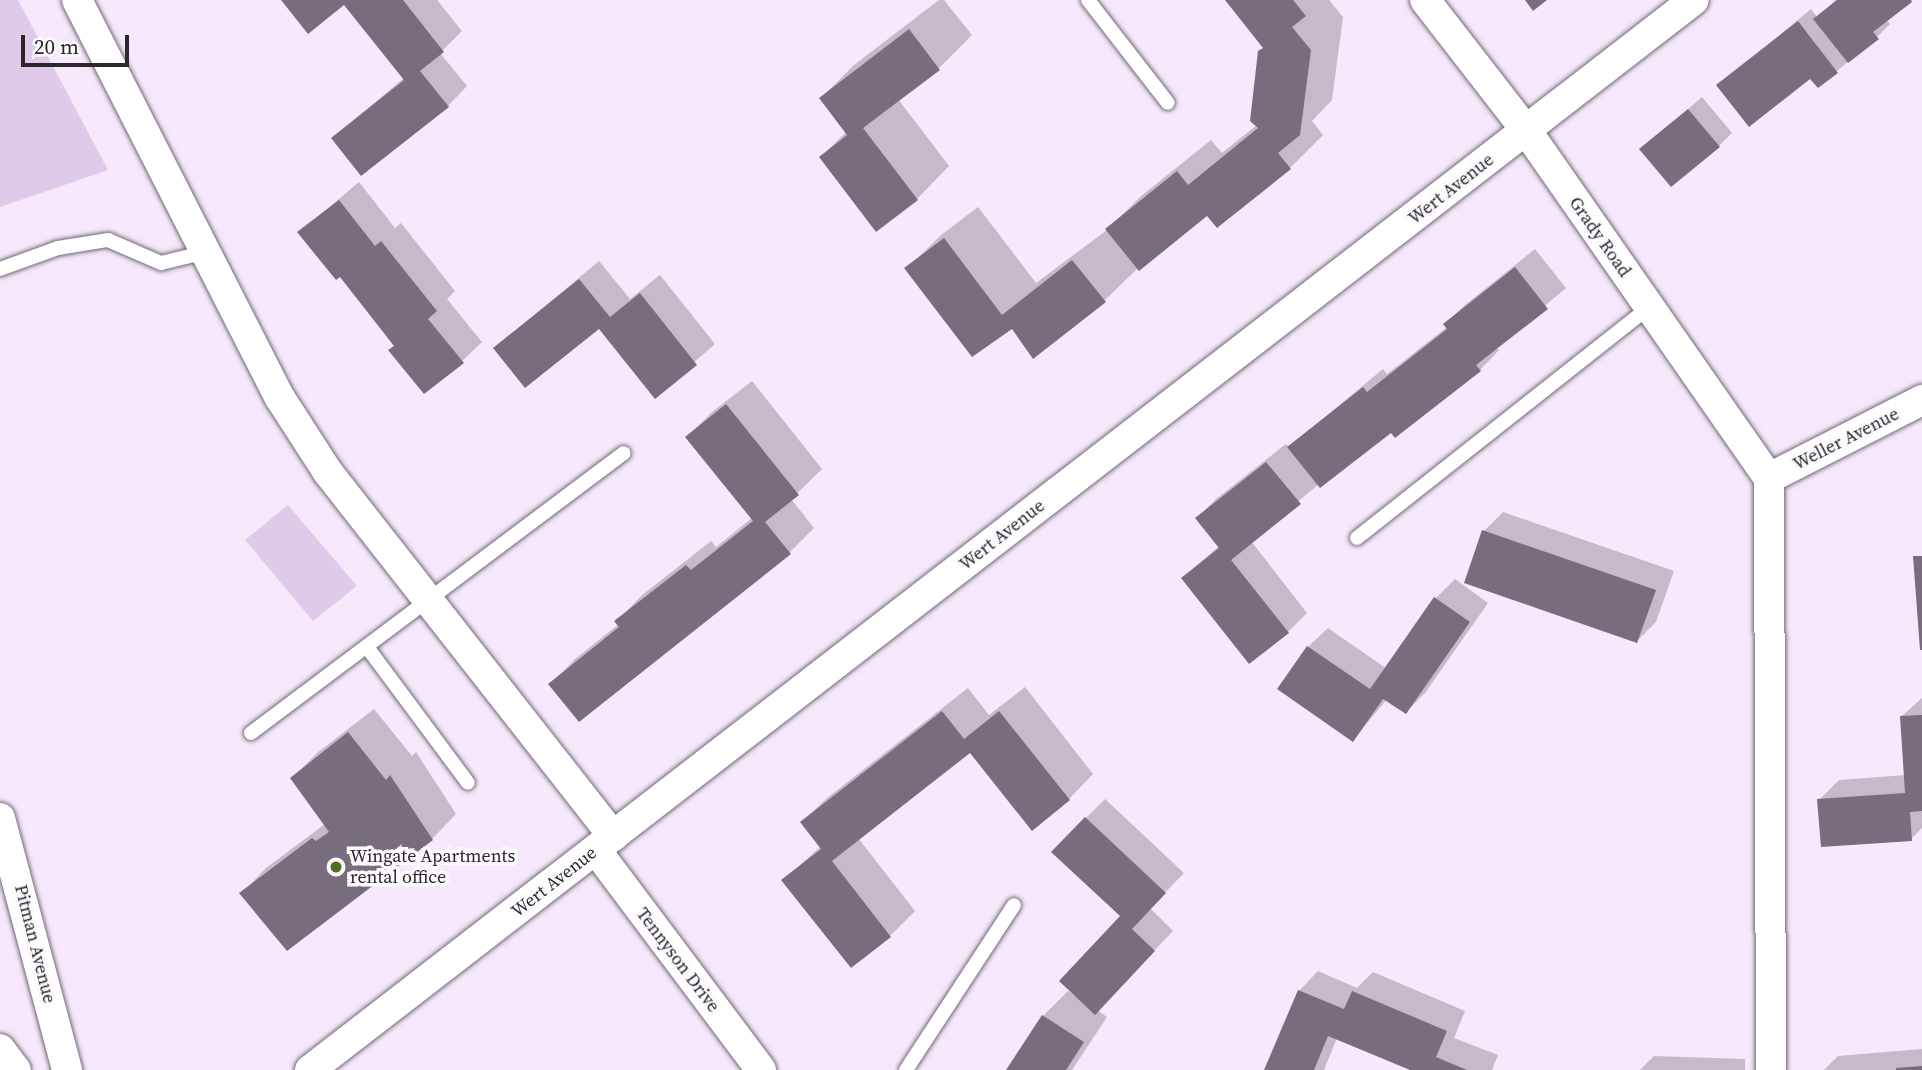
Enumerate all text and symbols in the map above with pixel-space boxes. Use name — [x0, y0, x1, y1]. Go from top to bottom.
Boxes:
scale bar — [24, 21, 133, 65]
text: 20 m — [34, 32, 79, 61]
street label: Wert Avenue — [1404, 149, 1498, 229]
street label: Grady Road — [1564, 193, 1636, 281]
street label: Weller Avenue — [1789, 403, 1903, 475]
street label: Wert Avenue — [955, 495, 1049, 575]
street label: Wert Avenue — [507, 842, 601, 922]
place label: Wingate Apartments rental office — [350, 846, 515, 888]
marker: Wingate Apartments rental office — [328, 859, 344, 875]
street label: Pitman Avenue — [10, 882, 60, 1006]
street label: Tennyson Drive — [632, 903, 724, 1017]

